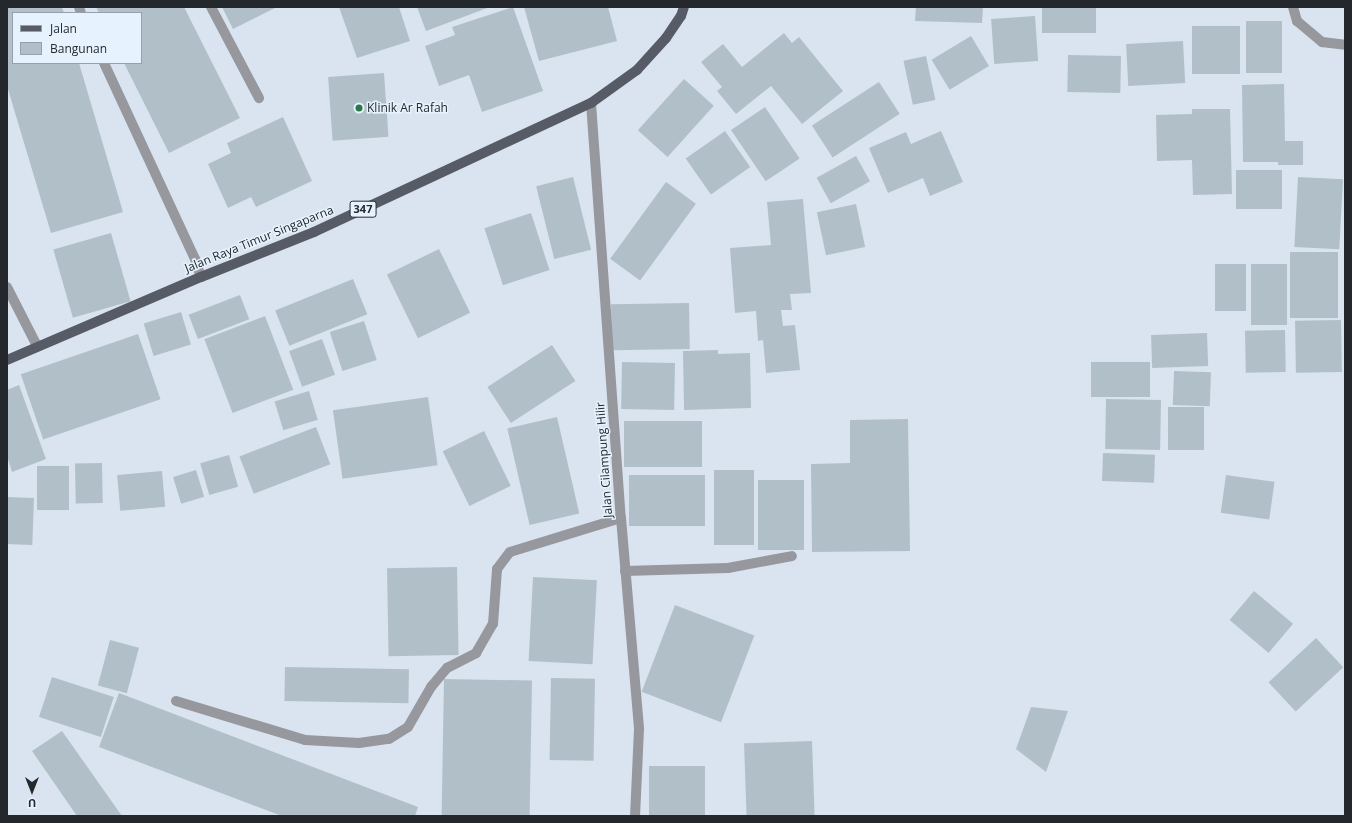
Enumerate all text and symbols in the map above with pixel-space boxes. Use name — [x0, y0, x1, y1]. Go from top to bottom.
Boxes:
legend — [12, 12, 142, 64]
text: Jalan — [50, 20, 77, 37]
text: Bangunan — [50, 40, 107, 57]
place label: Klinik Ar Rafah — [367, 101, 448, 115]
marker: Klinik Ar Rafah — [354, 103, 364, 113]
road number: 347 — [349, 200, 377, 218]
street label: Jalan Raya Timur Singaparna — [183, 203, 335, 275]
street label: Jalan Cilampung Hilir — [593, 402, 615, 518]
north arrow — [12, 771, 52, 811]
text: U — [28, 796, 36, 811]

